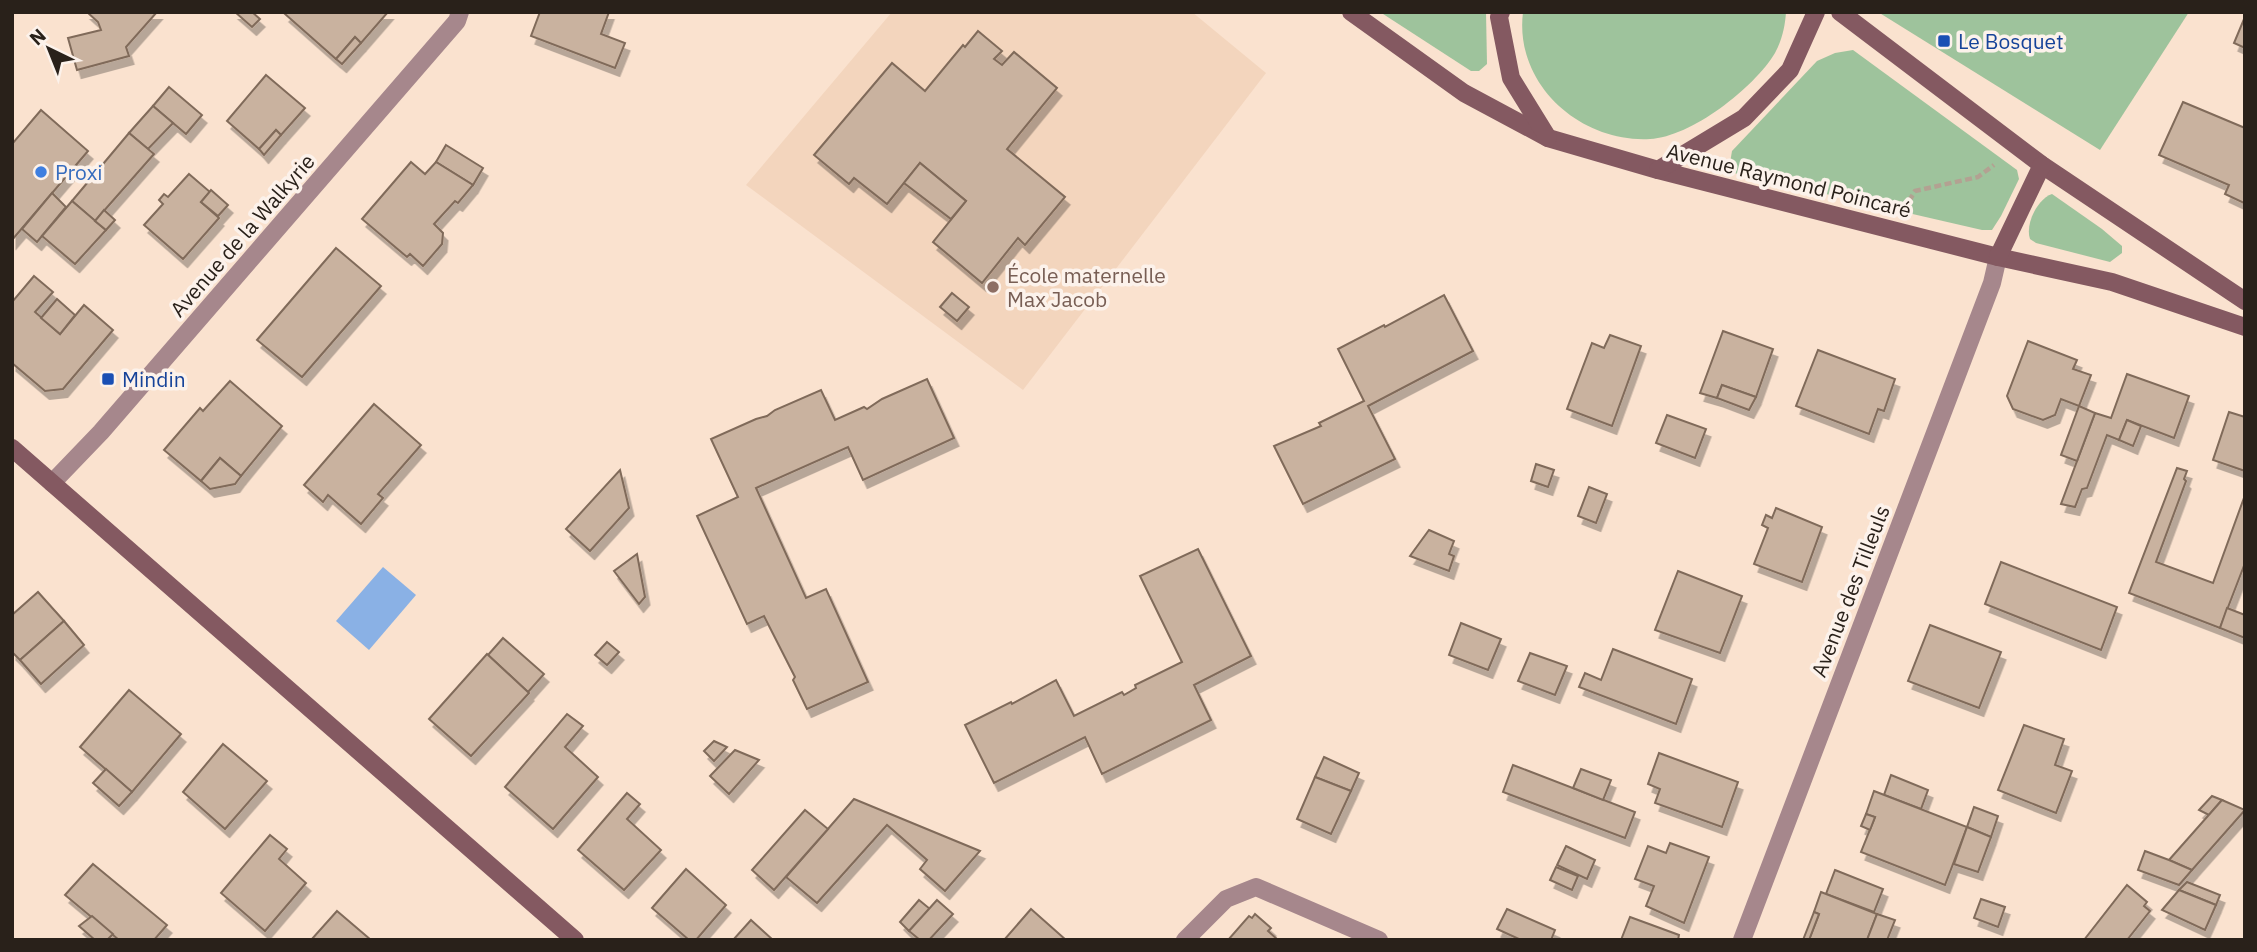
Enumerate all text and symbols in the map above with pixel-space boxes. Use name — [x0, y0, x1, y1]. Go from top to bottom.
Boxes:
north arrow — [14, 14, 84, 84]
text: N — [24, 23, 51, 50]
place label: Le Bosquet — [1958, 27, 2064, 55]
marker: Le Bosquet — [1936, 33, 1952, 49]
street label: Avenue Raymond Poincaré — [1664, 136, 1914, 224]
street label: Avenue de la Walkyrie — [164, 148, 320, 322]
place label: Proxi — [55, 158, 103, 186]
marker: Proxi — [33, 164, 49, 180]
place label: École maternelle Max Jacob — [1007, 261, 1166, 313]
marker: École maternelle Max Jacob — [985, 279, 1001, 295]
place label: Mindin — [122, 365, 186, 393]
marker: Mindin — [100, 371, 116, 387]
street label: Avenue des Tilleuls — [1804, 501, 1896, 681]

